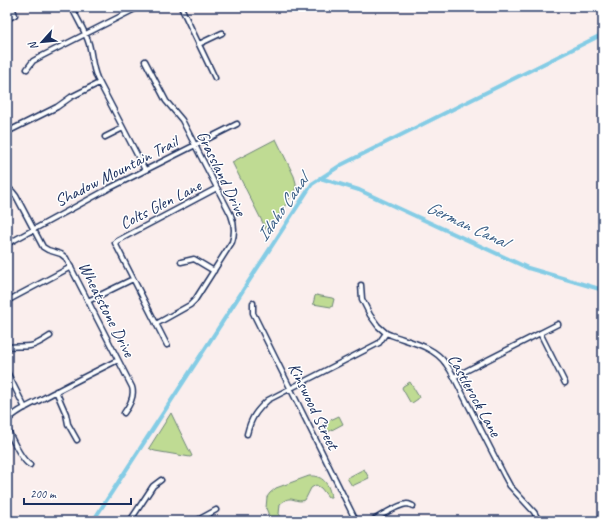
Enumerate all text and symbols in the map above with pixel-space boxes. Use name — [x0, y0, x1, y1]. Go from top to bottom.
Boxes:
north arrow — [22, 22, 62, 62]
text: N — [24, 38, 41, 53]
street label: Grassland Drive — [192, 127, 252, 220]
street label: Shadow Mountain Trail — [51, 130, 184, 211]
water label: Idaho Canal — [251, 166, 316, 245]
street label: Colts Glen Lane — [116, 174, 206, 234]
water label: German Canal — [423, 196, 516, 255]
street label: Wheatstone Drive — [74, 258, 140, 361]
street label: Castlerock Lane — [443, 350, 507, 442]
street label: Kinswood Street — [284, 360, 345, 455]
scale bar — [24, 480, 131, 506]
text: 200 m — [30, 486, 57, 502]

